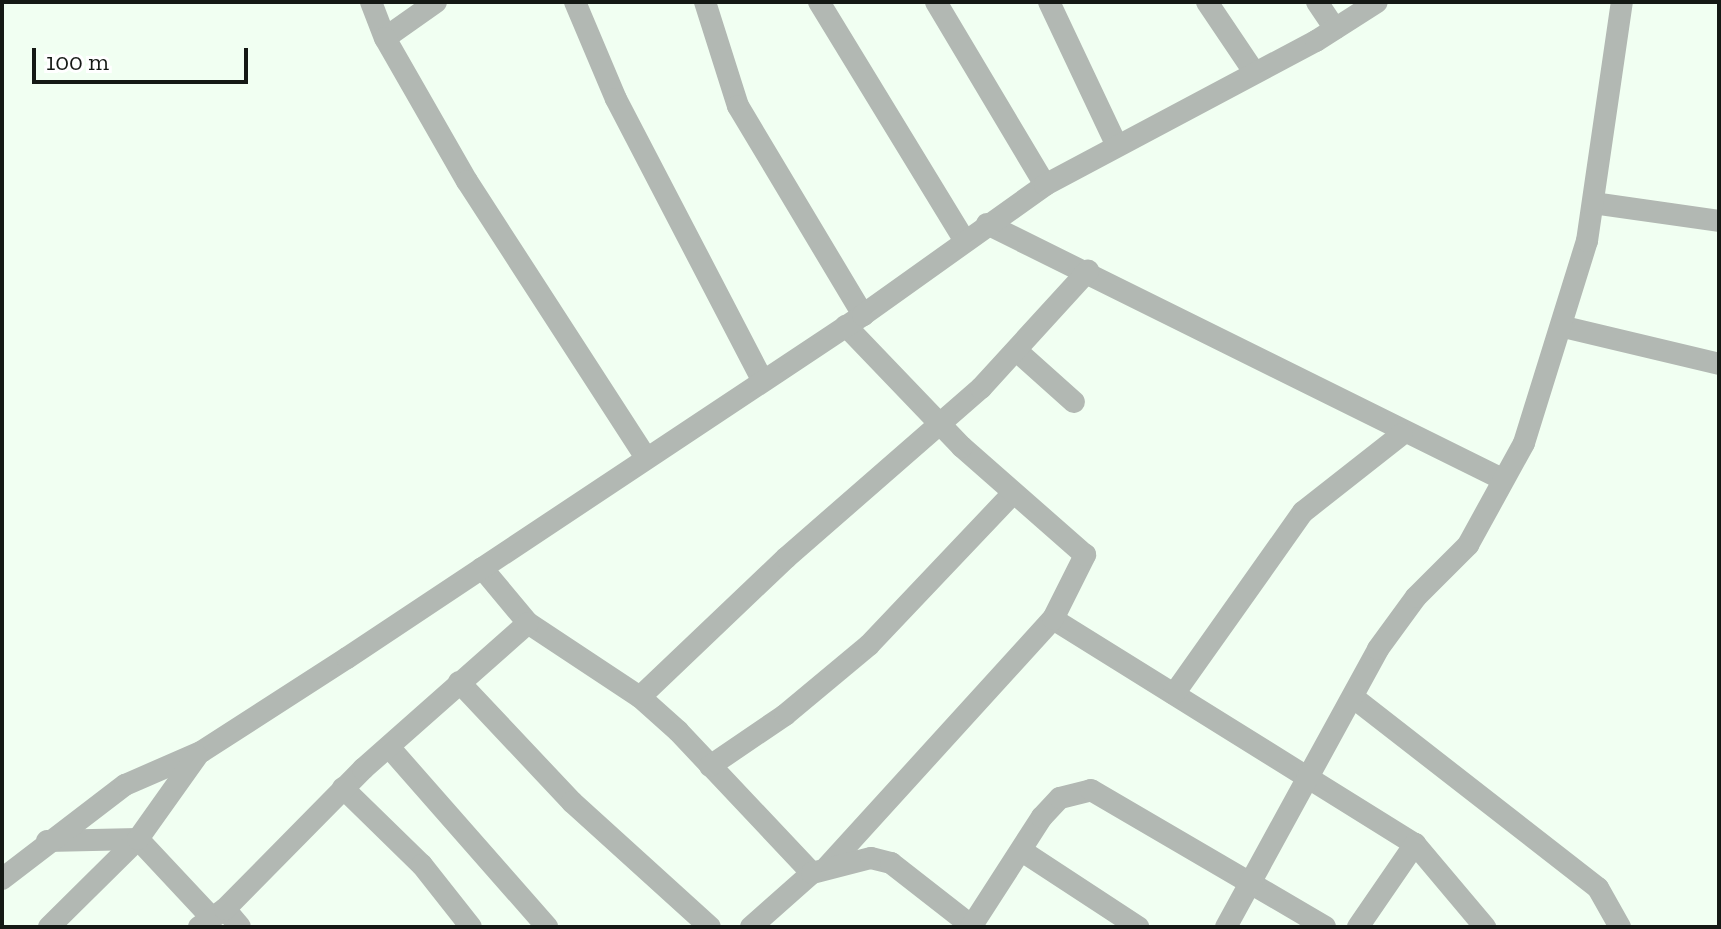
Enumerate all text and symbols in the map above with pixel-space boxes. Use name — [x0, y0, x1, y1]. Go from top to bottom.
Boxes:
scale bar — [36, 32, 252, 82]
text: 100 m — [46, 47, 109, 76]

